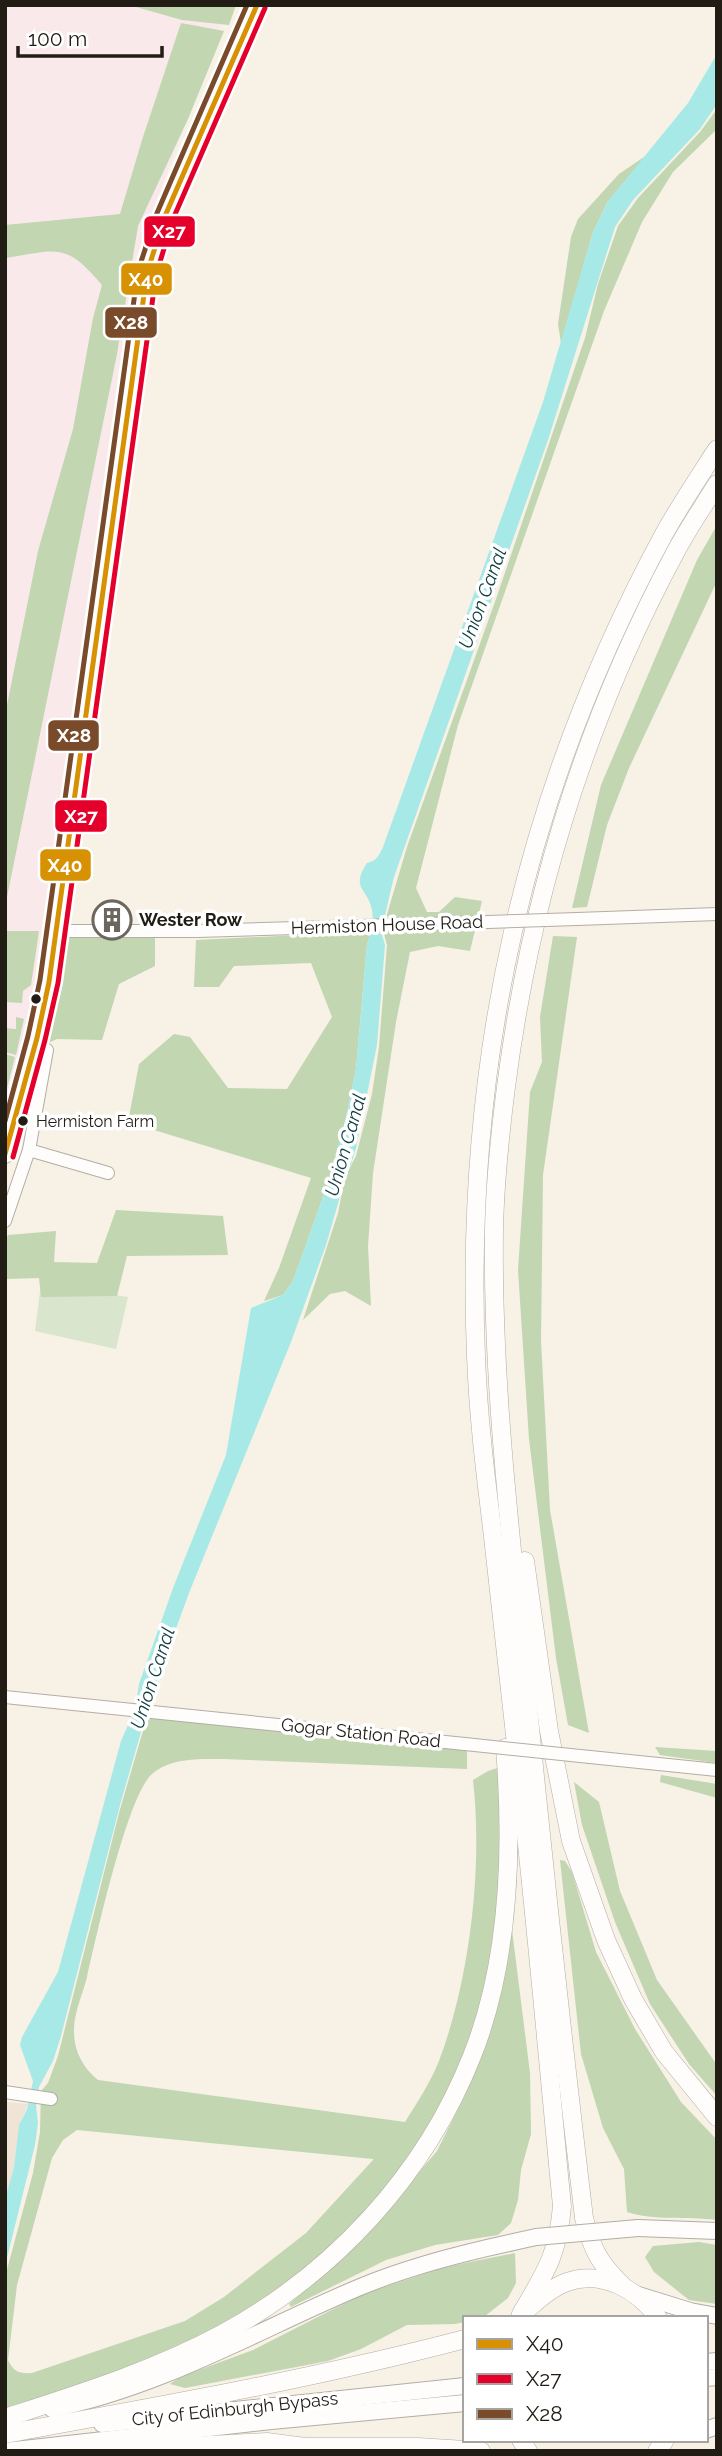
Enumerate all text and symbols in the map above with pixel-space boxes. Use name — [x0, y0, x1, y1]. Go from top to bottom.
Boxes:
scale bar — [18, 14, 161, 58]
text: 100 m — [28, 26, 87, 51]
line badge: X27 — [143, 215, 196, 248]
text: X27 — [151, 220, 186, 242]
line badge: X40 — [120, 262, 173, 296]
text: X40 — [128, 268, 163, 290]
line badge: X28 — [104, 306, 158, 339]
text: X28 — [113, 311, 148, 333]
water label: Union Canal — [454, 545, 510, 651]
line badge: X28 — [47, 719, 100, 752]
text: X28 — [56, 724, 91, 746]
line badge: X27 — [54, 799, 108, 833]
text: X27 — [63, 805, 98, 827]
line badge: X40 — [39, 848, 92, 882]
text: X40 — [47, 854, 82, 876]
building icon: Wester Row — [91, 899, 133, 941]
place label: Wester Row — [139, 909, 243, 930]
street label: Hermiston House Road — [290, 911, 483, 938]
unlabelled marker — [29, 992, 43, 1006]
water label: Union Canal — [320, 1091, 370, 1199]
place label: Hermiston Farm — [36, 1112, 154, 1131]
marker: Hermiston Farm — [16, 1114, 30, 1128]
water label: Union Canal — [125, 1625, 179, 1731]
street label: Gogar Station Road — [280, 1714, 442, 1751]
legend — [463, 2316, 708, 2442]
text: X40 — [526, 2331, 564, 2356]
text: X27 — [526, 2366, 562, 2391]
street label: City of Edinburgh Bypass — [131, 2387, 339, 2430]
text: X28 — [526, 2401, 563, 2426]

